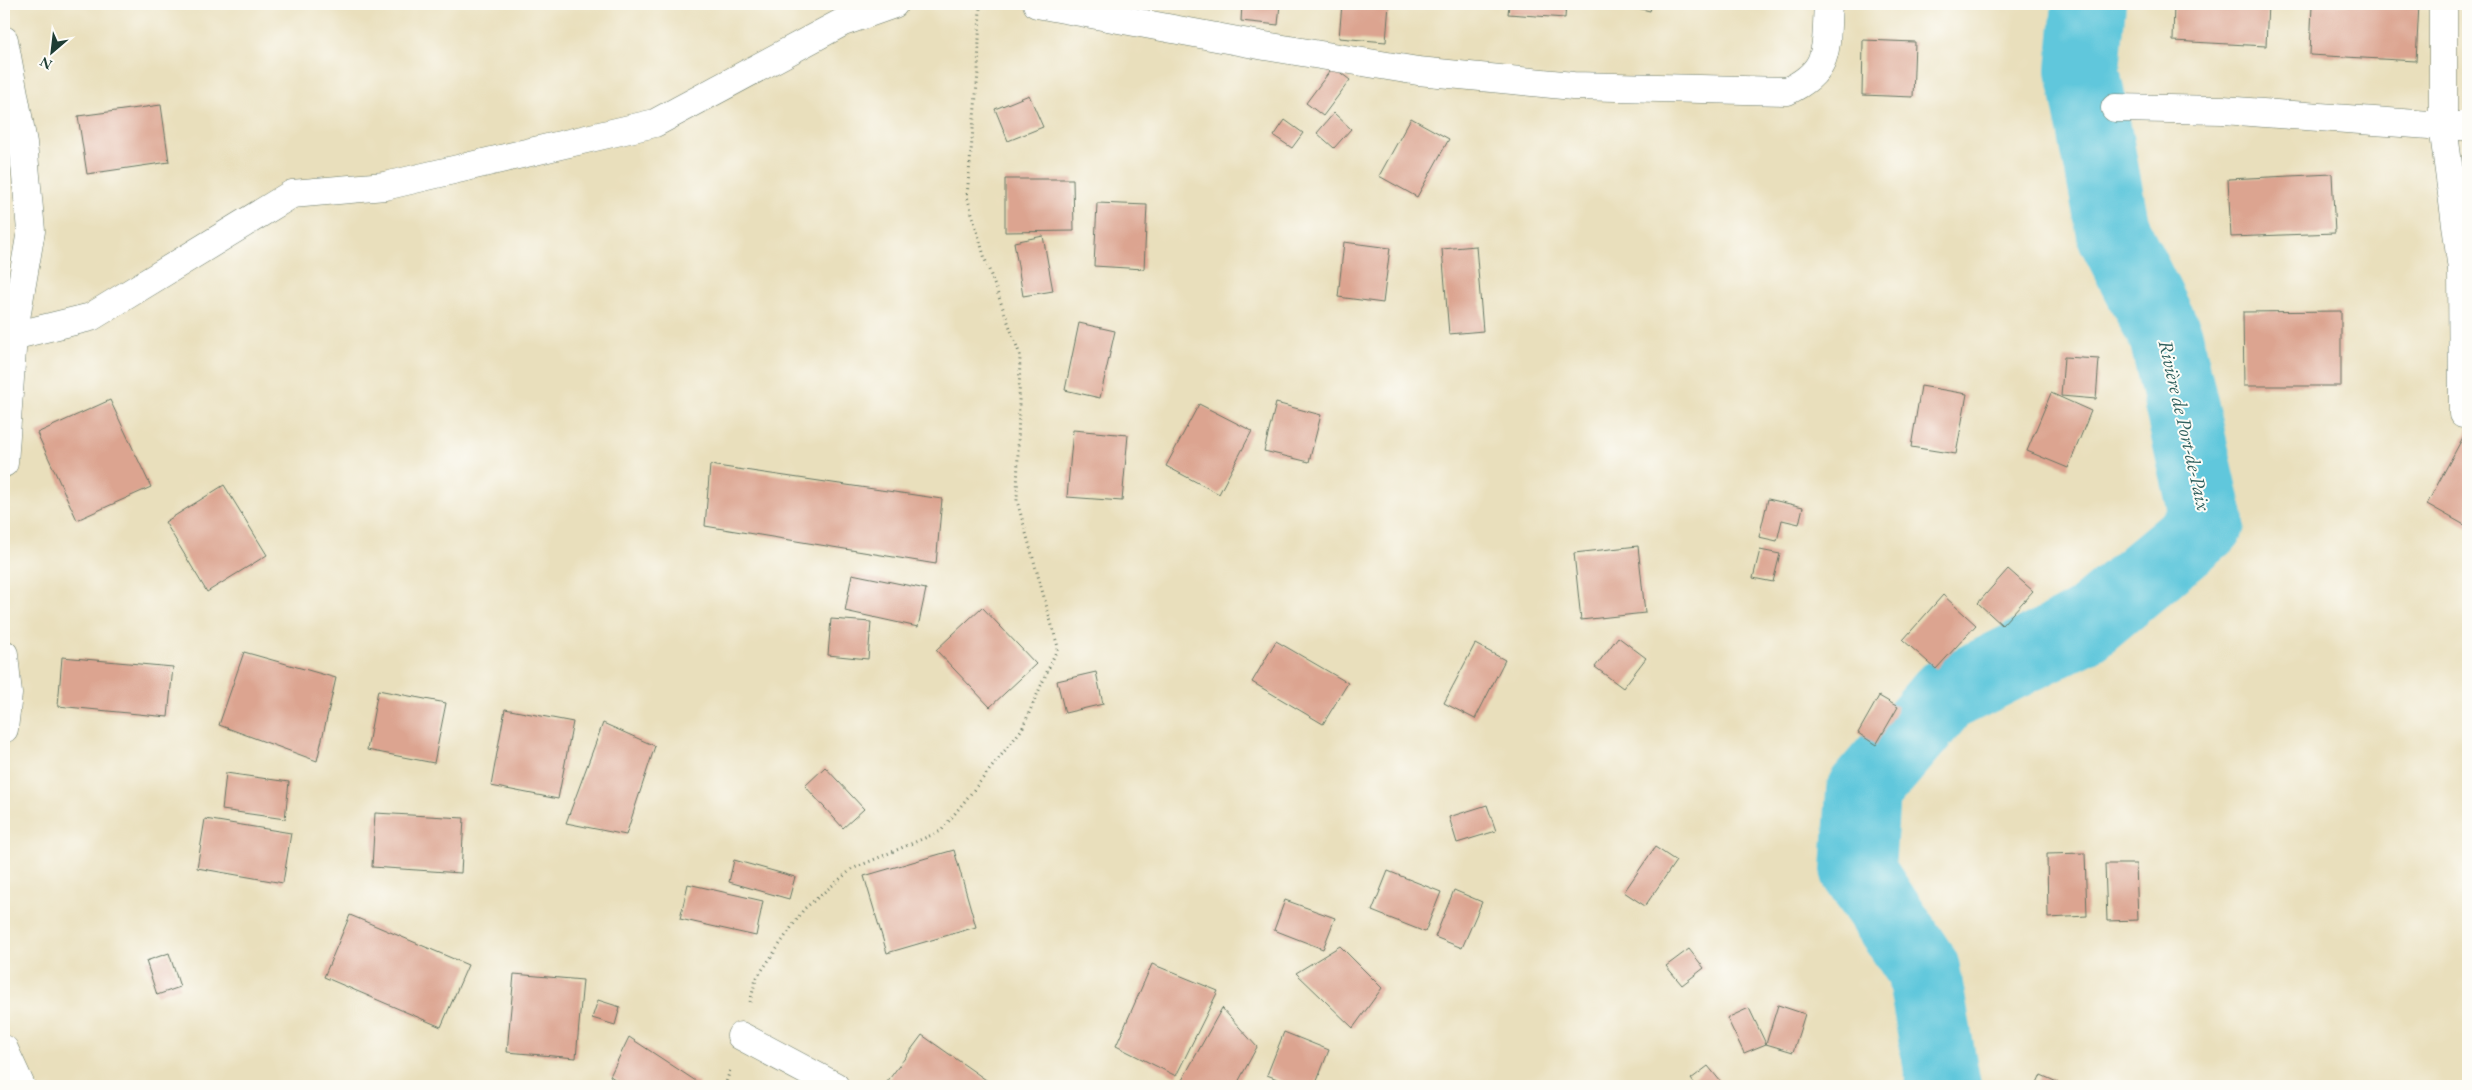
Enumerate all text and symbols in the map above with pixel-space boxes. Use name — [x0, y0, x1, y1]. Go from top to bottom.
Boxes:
north arrow — [28, 28, 78, 78]
text: N — [36, 53, 55, 74]
water label: Rivière de Port-de-Paix — [2153, 337, 2218, 514]

